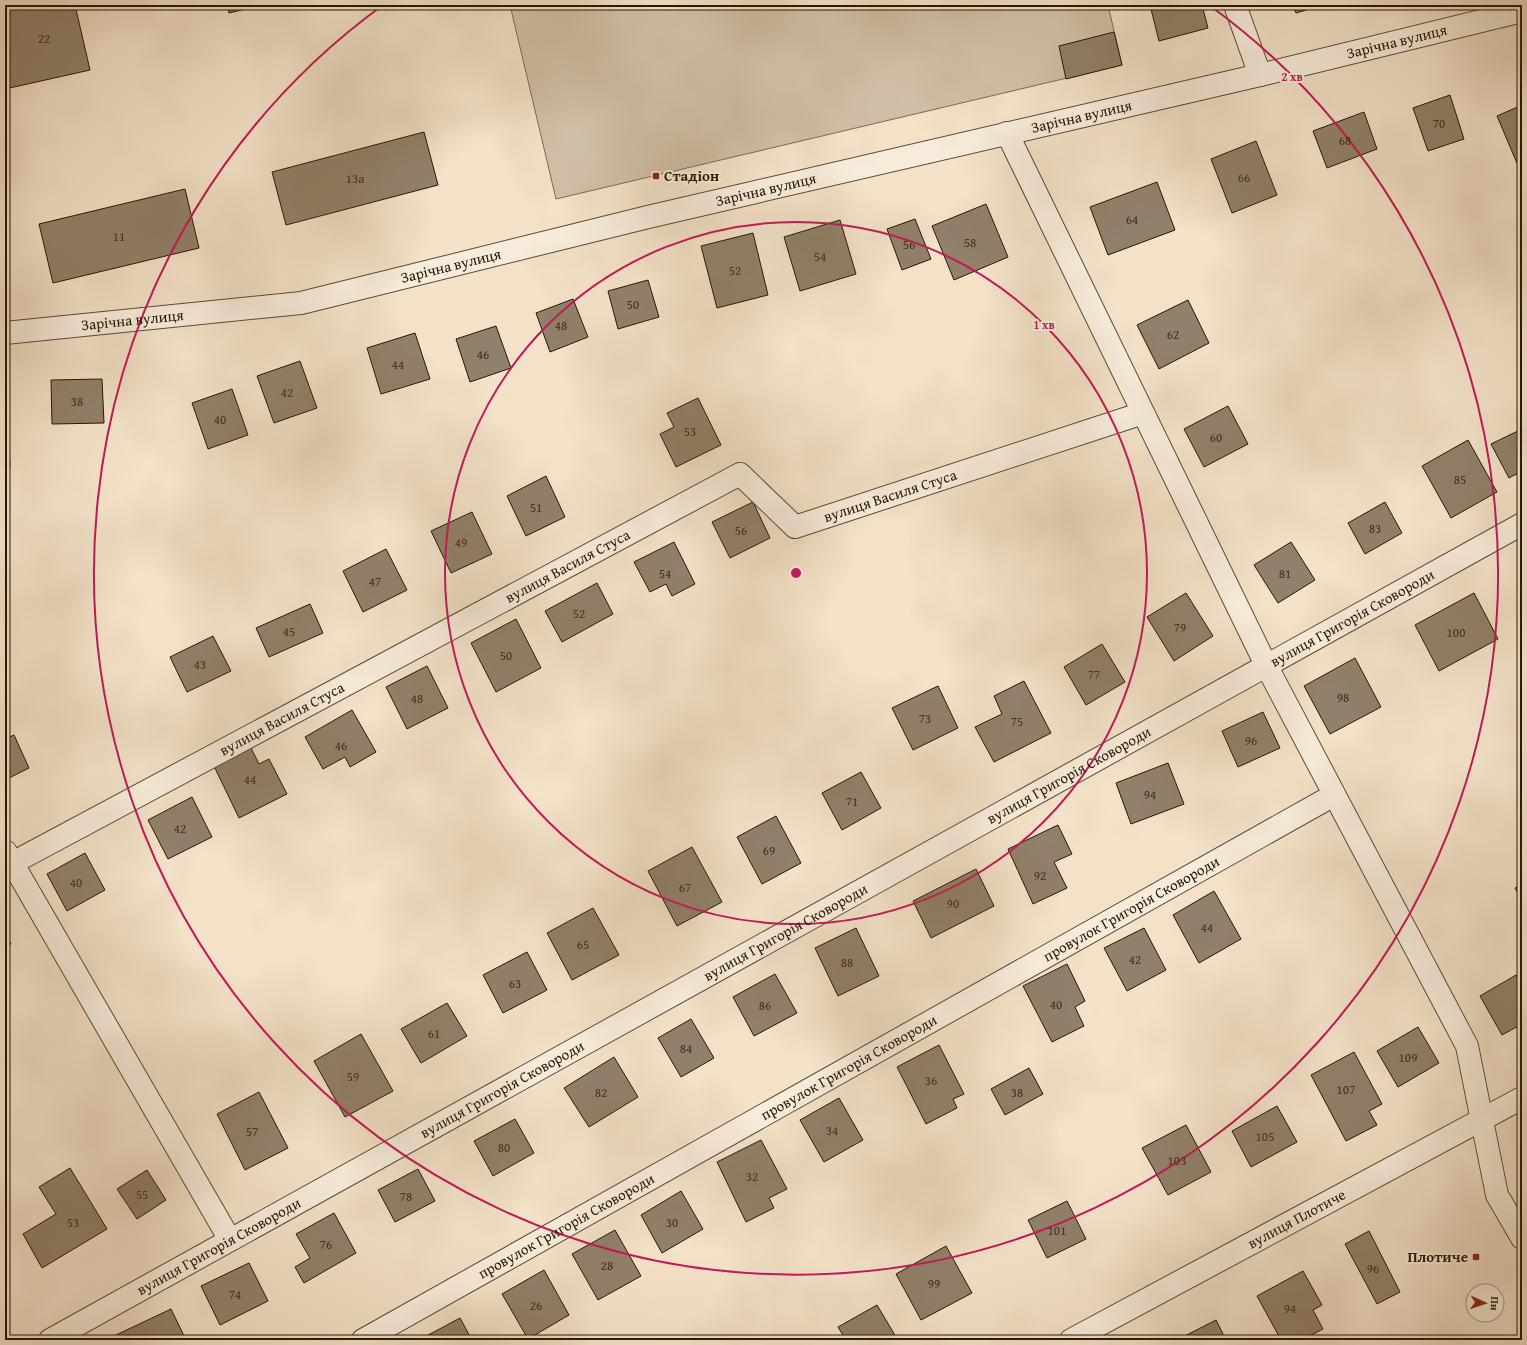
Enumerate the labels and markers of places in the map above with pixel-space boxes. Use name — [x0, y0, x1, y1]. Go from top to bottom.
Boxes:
place label: Стадіон — [664, 165, 719, 186]
marker: Стадіон — [651, 171, 661, 181]
centre of rings — [789, 566, 803, 580]
place label: Плотиче — [1407, 1246, 1468, 1267]
marker: Плотиче — [1471, 1252, 1481, 1262]

